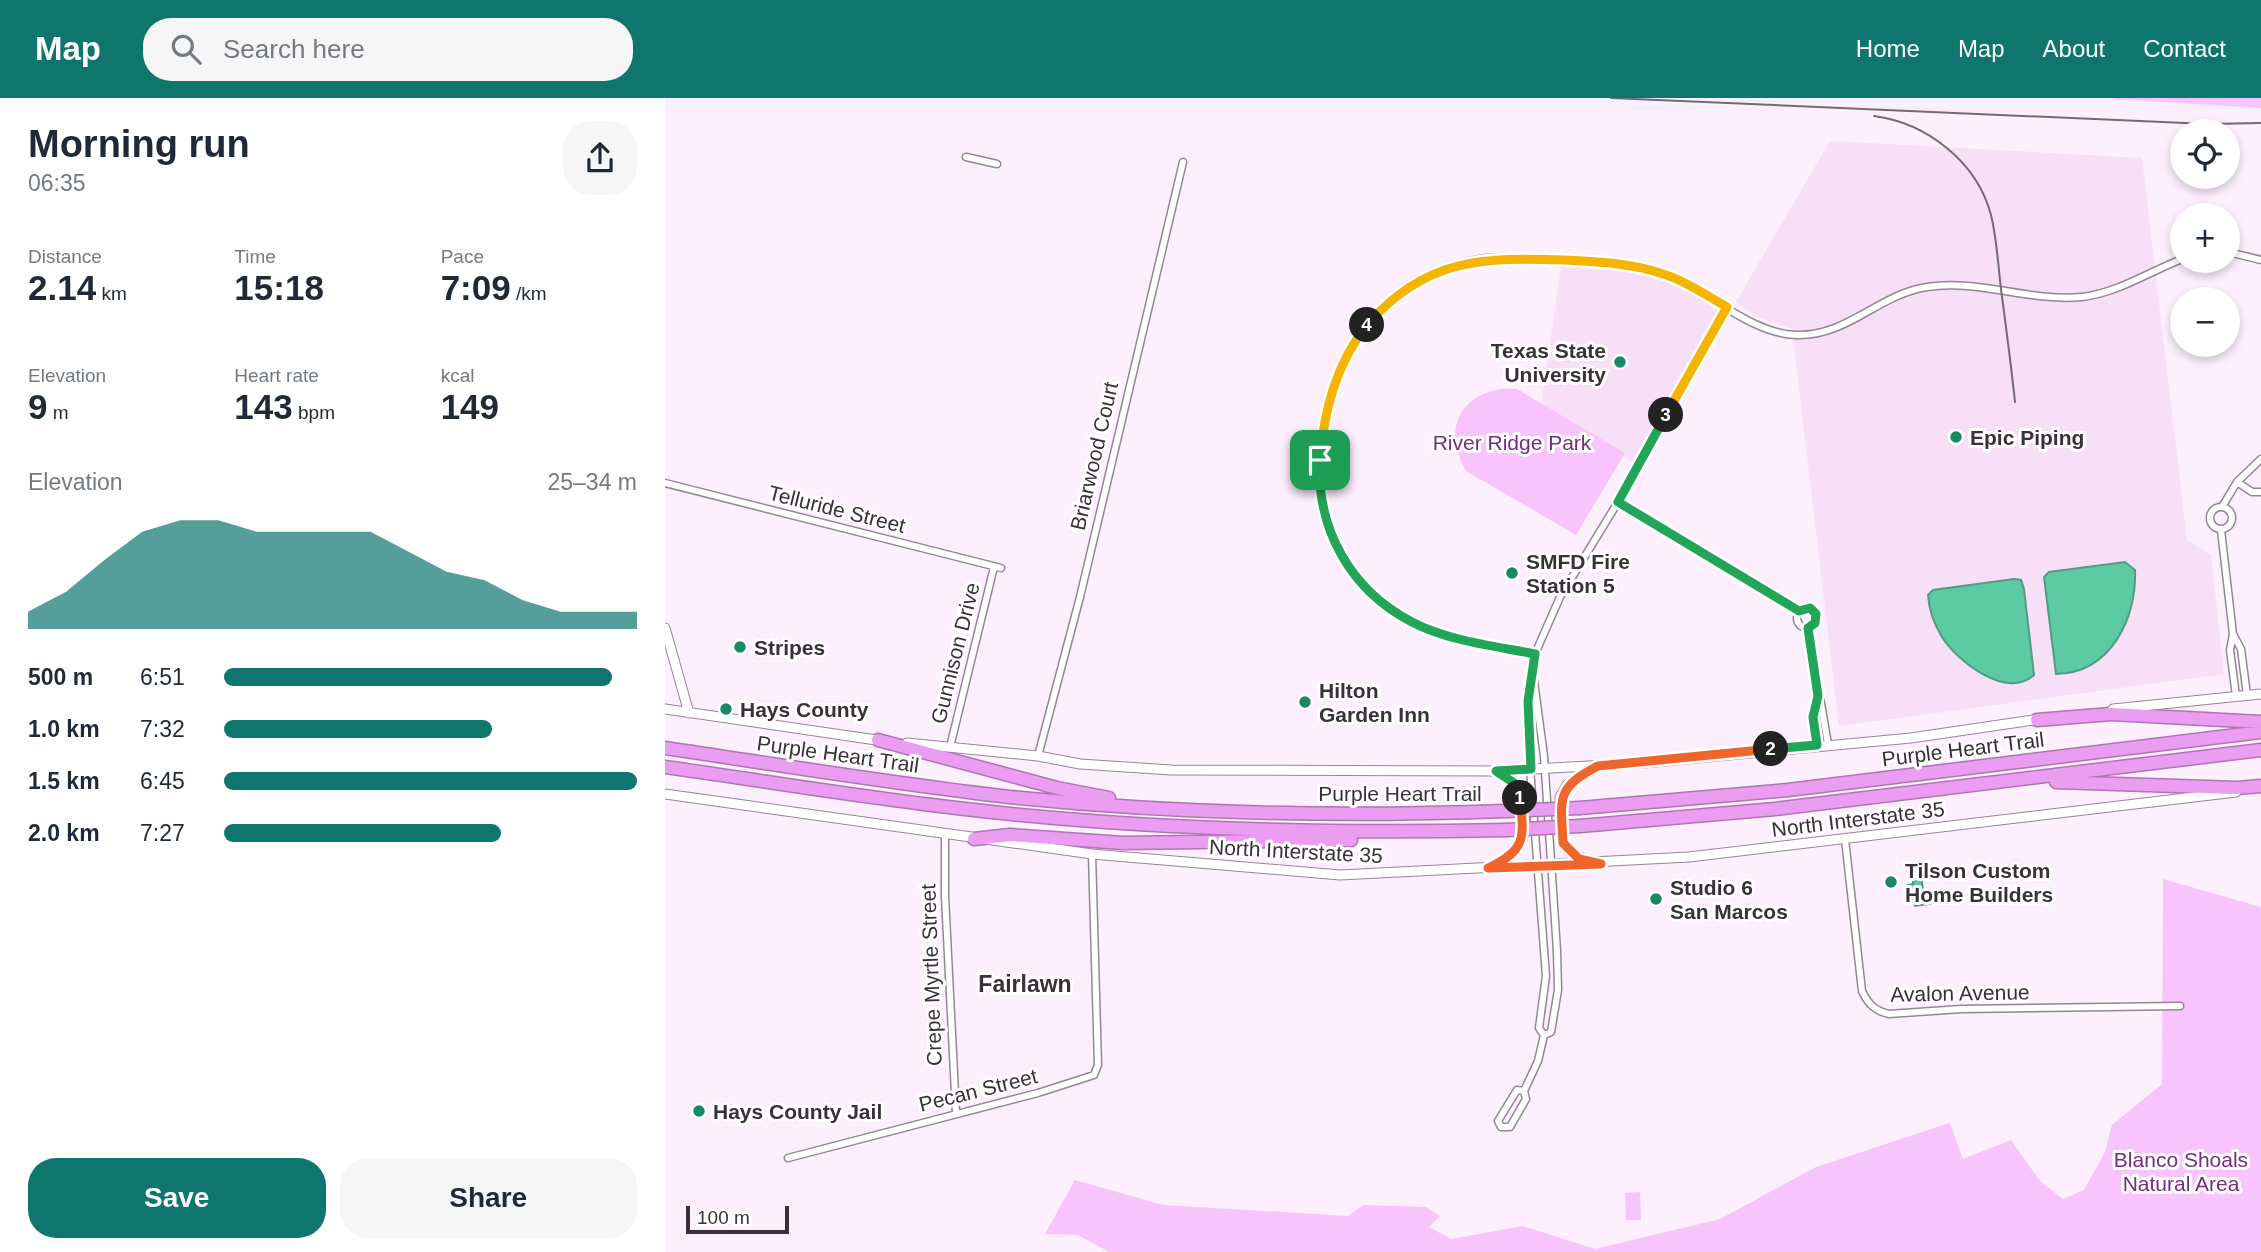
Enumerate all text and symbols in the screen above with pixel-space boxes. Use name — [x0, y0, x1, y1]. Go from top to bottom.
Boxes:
search box — [143, 18, 633, 81]
text: Map — [35, 30, 101, 67]
icon: search — [167, 30, 205, 68]
text: Search here — [223, 34, 365, 64]
text: Home — [1856, 35, 1920, 62]
text: Map — [1958, 35, 2005, 62]
text: About — [2043, 35, 2105, 62]
text: Contact — [2143, 35, 2226, 62]
map controls — [2170, 119, 2240, 357]
button: locate — [2170, 119, 2240, 189]
button: share — [563, 121, 637, 195]
text: Morning run — [28, 123, 250, 165]
text: 06:35 — [28, 170, 86, 196]
button: + — [2170, 203, 2240, 273]
text: Distance — [28, 246, 102, 267]
text: Time — [234, 246, 276, 267]
text: Pace — [441, 246, 484, 267]
text: 2.14 — [28, 268, 96, 307]
text: 15:18 — [234, 268, 324, 307]
text: 7:09 — [441, 268, 511, 307]
text: km — [96, 283, 127, 304]
text: /km — [511, 283, 547, 304]
button: − — [2170, 287, 2240, 357]
pin: 4 — [1349, 308, 1385, 342]
text: 4 — [1361, 314, 1372, 335]
place label: Texas State University — [1491, 339, 1606, 386]
marker: Texas State University — [1612, 354, 1628, 370]
text: Elevation — [28, 365, 106, 386]
text: Heart rate — [234, 365, 319, 386]
text: kcal — [441, 365, 474, 386]
street label: Briarwood Court — [1066, 379, 1122, 533]
text: 9 — [28, 387, 47, 426]
text: 143 — [234, 387, 293, 426]
text: 149 — [441, 387, 499, 426]
pin: 3 — [1649, 398, 1683, 432]
text: m — [47, 402, 69, 423]
text: bpm — [293, 402, 335, 423]
text: 3 — [1660, 404, 1671, 425]
place label: Epic Piping — [1970, 426, 2084, 449]
marker: Epic Piping — [1948, 429, 1964, 445]
pin — [1290, 430, 1350, 490]
park label: River Ridge Park — [1433, 431, 1592, 454]
icon: arrive — [1301, 441, 1339, 479]
text: Elevation — [28, 469, 123, 495]
text: 25–34 m — [547, 469, 637, 495]
street label: Telluride Street — [766, 481, 908, 537]
place label: SMFD Fire Station 5 — [1526, 550, 1630, 597]
marker: SMFD Fire Station 5 — [1504, 565, 1520, 581]
street label: Gunnison Drive — [926, 580, 984, 726]
place label: Stripes — [754, 636, 825, 659]
marker: Stripes — [732, 639, 748, 655]
text: 500 m — [28, 664, 93, 690]
text: 6:51 — [140, 664, 185, 690]
place label: Hilton Garden Inn — [1319, 679, 1430, 726]
marker: Hilton Garden Inn — [1297, 694, 1313, 710]
place label: Hays County — [740, 698, 869, 721]
marker: Hays County — [718, 701, 734, 717]
text: 1.0 km — [28, 716, 100, 742]
text: 7:32 — [140, 716, 185, 742]
street label: Purple Heart Trail — [1881, 728, 2045, 770]
street label: Purple Heart Trail — [755, 731, 921, 777]
pin: 2 — [1753, 732, 1789, 766]
text: 2 — [1765, 738, 1776, 759]
text: 1.5 km — [28, 768, 100, 794]
text: 6:45 — [140, 768, 185, 794]
pin: 1 — [1503, 780, 1537, 816]
street label: Purple Heart Trail — [1318, 782, 1482, 805]
text: 1 — [1514, 787, 1525, 808]
street label: North Interstate 35 — [1770, 797, 1946, 841]
text: 2.0 km — [28, 820, 100, 846]
text: 7:27 — [140, 820, 185, 846]
street label: North Interstate 35 — [1209, 835, 1383, 867]
place label: Tilson Custom Home Builders — [1905, 859, 2053, 906]
marker: Tilson Custom Home Builders — [1883, 874, 1899, 890]
place label: Studio 6 San Marcos — [1670, 876, 1788, 923]
street label: Crepe Myrtle Street — [916, 883, 946, 1066]
marker: Studio 6 San Marcos — [1648, 891, 1664, 907]
district label: Fairlawn — [978, 971, 1072, 997]
street label: Avalon Avenue — [1890, 980, 2030, 1006]
street label: Pecan Street — [916, 1064, 1040, 1116]
place label: Hays County Jail — [713, 1100, 882, 1123]
marker: Hays County Jail — [691, 1103, 707, 1119]
park label: Blanco Shoals Natural Area — [2114, 1148, 2248, 1195]
button: Save — [28, 1158, 326, 1238]
button: Share — [340, 1158, 637, 1238]
scale bar — [686, 1203, 789, 1235]
text: 100 m — [697, 1207, 750, 1228]

